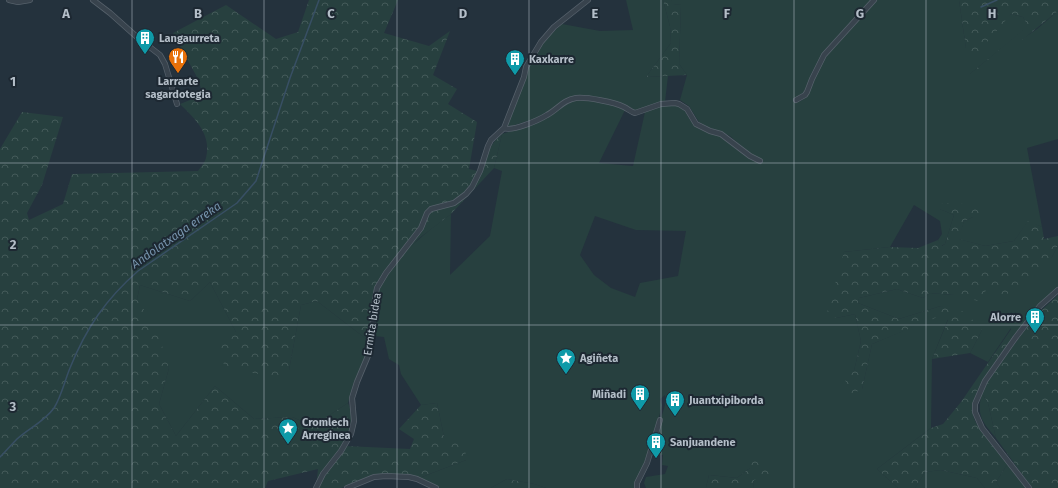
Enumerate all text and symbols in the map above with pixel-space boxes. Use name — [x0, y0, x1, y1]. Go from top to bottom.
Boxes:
text: A — [61, 6, 70, 21]
text: B — [194, 6, 202, 21]
text: C — [327, 6, 335, 21]
text: D — [459, 6, 468, 21]
text: E — [592, 6, 599, 21]
text: F — [724, 6, 731, 21]
text: G — [856, 6, 864, 21]
text: H — [988, 6, 996, 21]
building icon: Langaurreta — [134, 27, 156, 55]
place label: Langaurreta — [159, 32, 220, 45]
restaurant icon: Larrarte sagardotegia — [167, 46, 189, 74]
building icon: Kaxkarre — [504, 48, 526, 76]
place label: Kaxkarre — [529, 53, 574, 66]
text: 1 — [10, 74, 16, 89]
place label: Larrarte sagardotegia — [145, 75, 211, 101]
water label: Andolatxaga erreka — [128, 199, 224, 272]
text: 2 — [10, 237, 17, 252]
street label: Ermita bidea — [361, 292, 384, 356]
building icon: Alorre — [1024, 306, 1046, 334]
place label: Alorre — [989, 311, 1021, 324]
place icon: Agiñeta — [555, 347, 577, 375]
place label: Agiñeta — [579, 352, 618, 365]
building icon: Miñadi — [629, 383, 651, 411]
place label: Miñadi — [592, 388, 626, 401]
building icon: Juantxipiborda — [664, 389, 686, 417]
place label: Juantxipiborda — [688, 394, 764, 407]
text: 3 — [9, 399, 17, 414]
place label: Cromlech Arreginea — [301, 416, 351, 442]
place icon: Cromlech Arreginea — [277, 417, 299, 445]
building icon: Sanjuandene — [645, 431, 667, 459]
place label: Sanjuandene — [670, 436, 736, 449]

